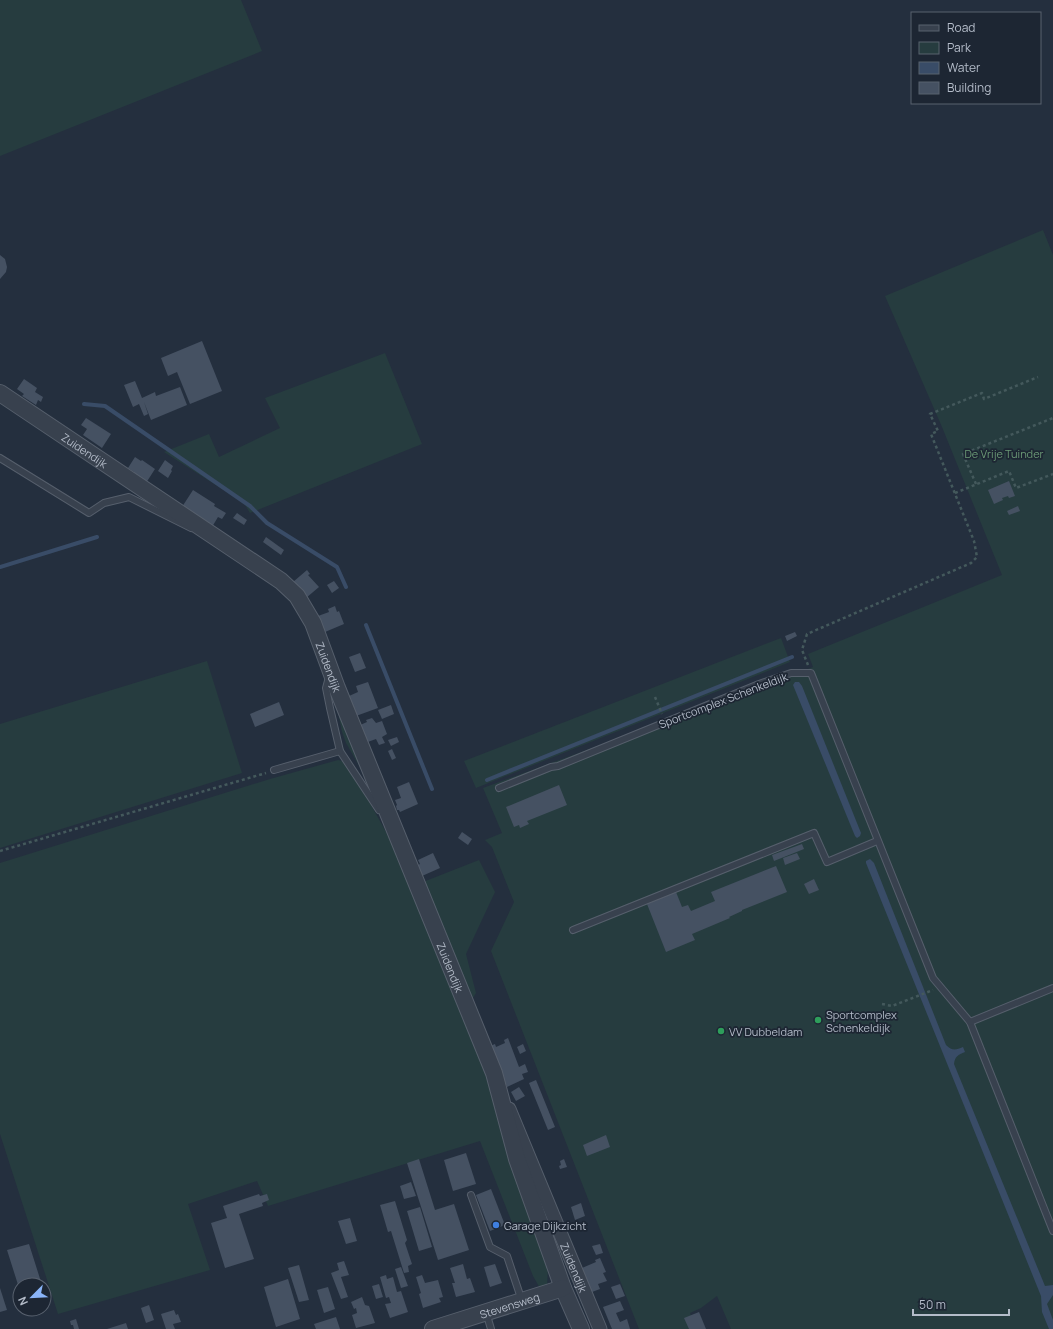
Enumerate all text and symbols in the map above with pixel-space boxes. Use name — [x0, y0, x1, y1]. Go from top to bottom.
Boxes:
legend — [911, 12, 1041, 104]
text: Road — [947, 19, 975, 36]
text: Park — [947, 39, 972, 56]
text: Water — [947, 59, 981, 76]
text: Building — [947, 79, 991, 96]
street label: Zuidendijk — [59, 429, 111, 471]
park label: De Vrije Tuinder — [964, 446, 1044, 461]
street label: Zuidendijk — [313, 639, 345, 695]
street label: Sportcomplex Schenkeldijk — [656, 668, 790, 732]
street label: Zuidendijk — [434, 940, 468, 995]
place label: Sportcomplex Schenkeldijk — [826, 1007, 897, 1035]
marker: Sportcomplex Schenkeldijk — [813, 1015, 823, 1025]
place label: VV Dubbeldam — [729, 1024, 802, 1039]
marker: VV Dubbeldam — [716, 1026, 726, 1036]
place label: Garage Dijkzicht — [504, 1218, 586, 1233]
marker: Garage Dijkzicht — [491, 1220, 501, 1230]
street label: Zuidendijk — [557, 1240, 592, 1295]
north arrow — [12, 1277, 52, 1317]
street label: Stevensweg — [477, 1288, 541, 1321]
scale bar — [913, 1291, 1009, 1317]
text: N — [14, 1295, 31, 1308]
text: 50 m — [919, 1296, 946, 1313]

